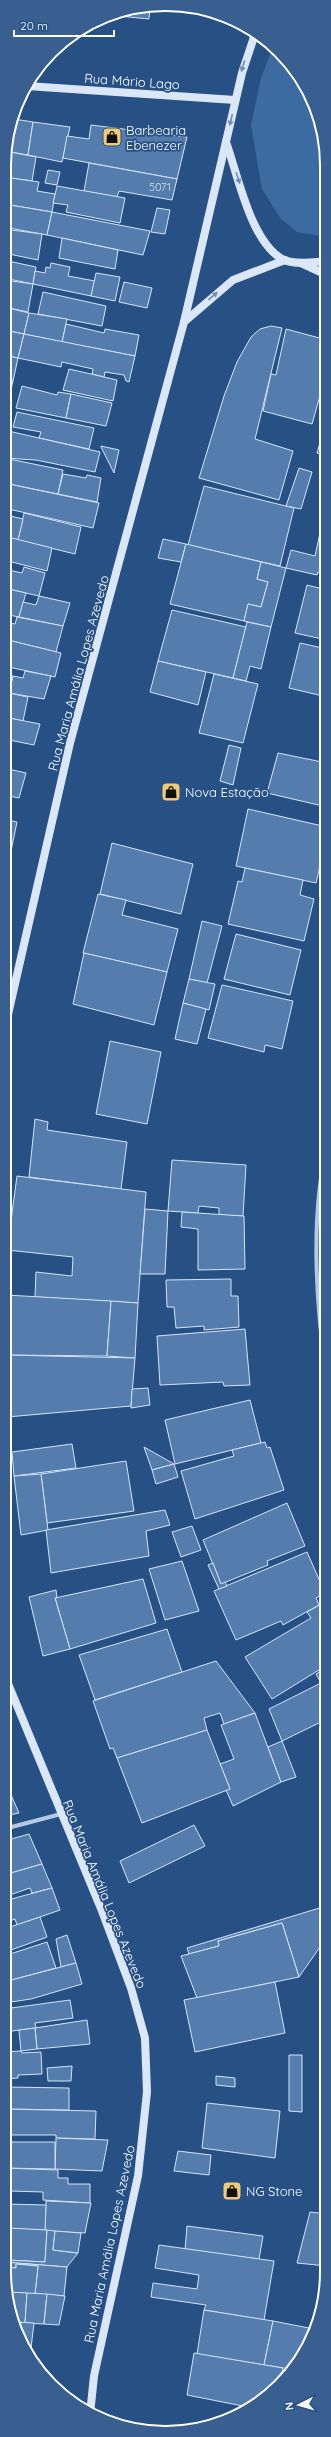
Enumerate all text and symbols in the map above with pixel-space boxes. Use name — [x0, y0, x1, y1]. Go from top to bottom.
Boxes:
scale bar — [14, 12, 114, 38]
text: 20 m — [20, 18, 48, 33]
one-way arrow — [240, 60, 246, 72]
street label: Rua Mário Lago — [84, 70, 180, 92]
one-way arrow — [227, 114, 233, 126]
place label: Barbearia Ebenezer — [126, 122, 186, 153]
shop icon: Barbearia Ebenezer — [101, 126, 123, 148]
one-way arrow — [236, 172, 242, 184]
house number: 5071 — [149, 180, 171, 194]
one-way arrow — [207, 291, 218, 300]
street label: Rua Maria Amália Lopes Azevedo — [44, 573, 112, 773]
shop icon: Nova Estação — [160, 781, 182, 803]
place label: Nova Estação — [185, 784, 269, 800]
street label: Rua Maria Amália Lopes Azevedo — [60, 1797, 150, 1991]
street label: Rua Maria Amália Lopes Azevedo — [80, 2143, 138, 2344]
shop icon: NG Stone — [221, 2180, 243, 2202]
place label: NG Stone — [246, 2183, 302, 2199]
north arrow — [279, 2385, 319, 2425]
text: N — [282, 2401, 296, 2411]

